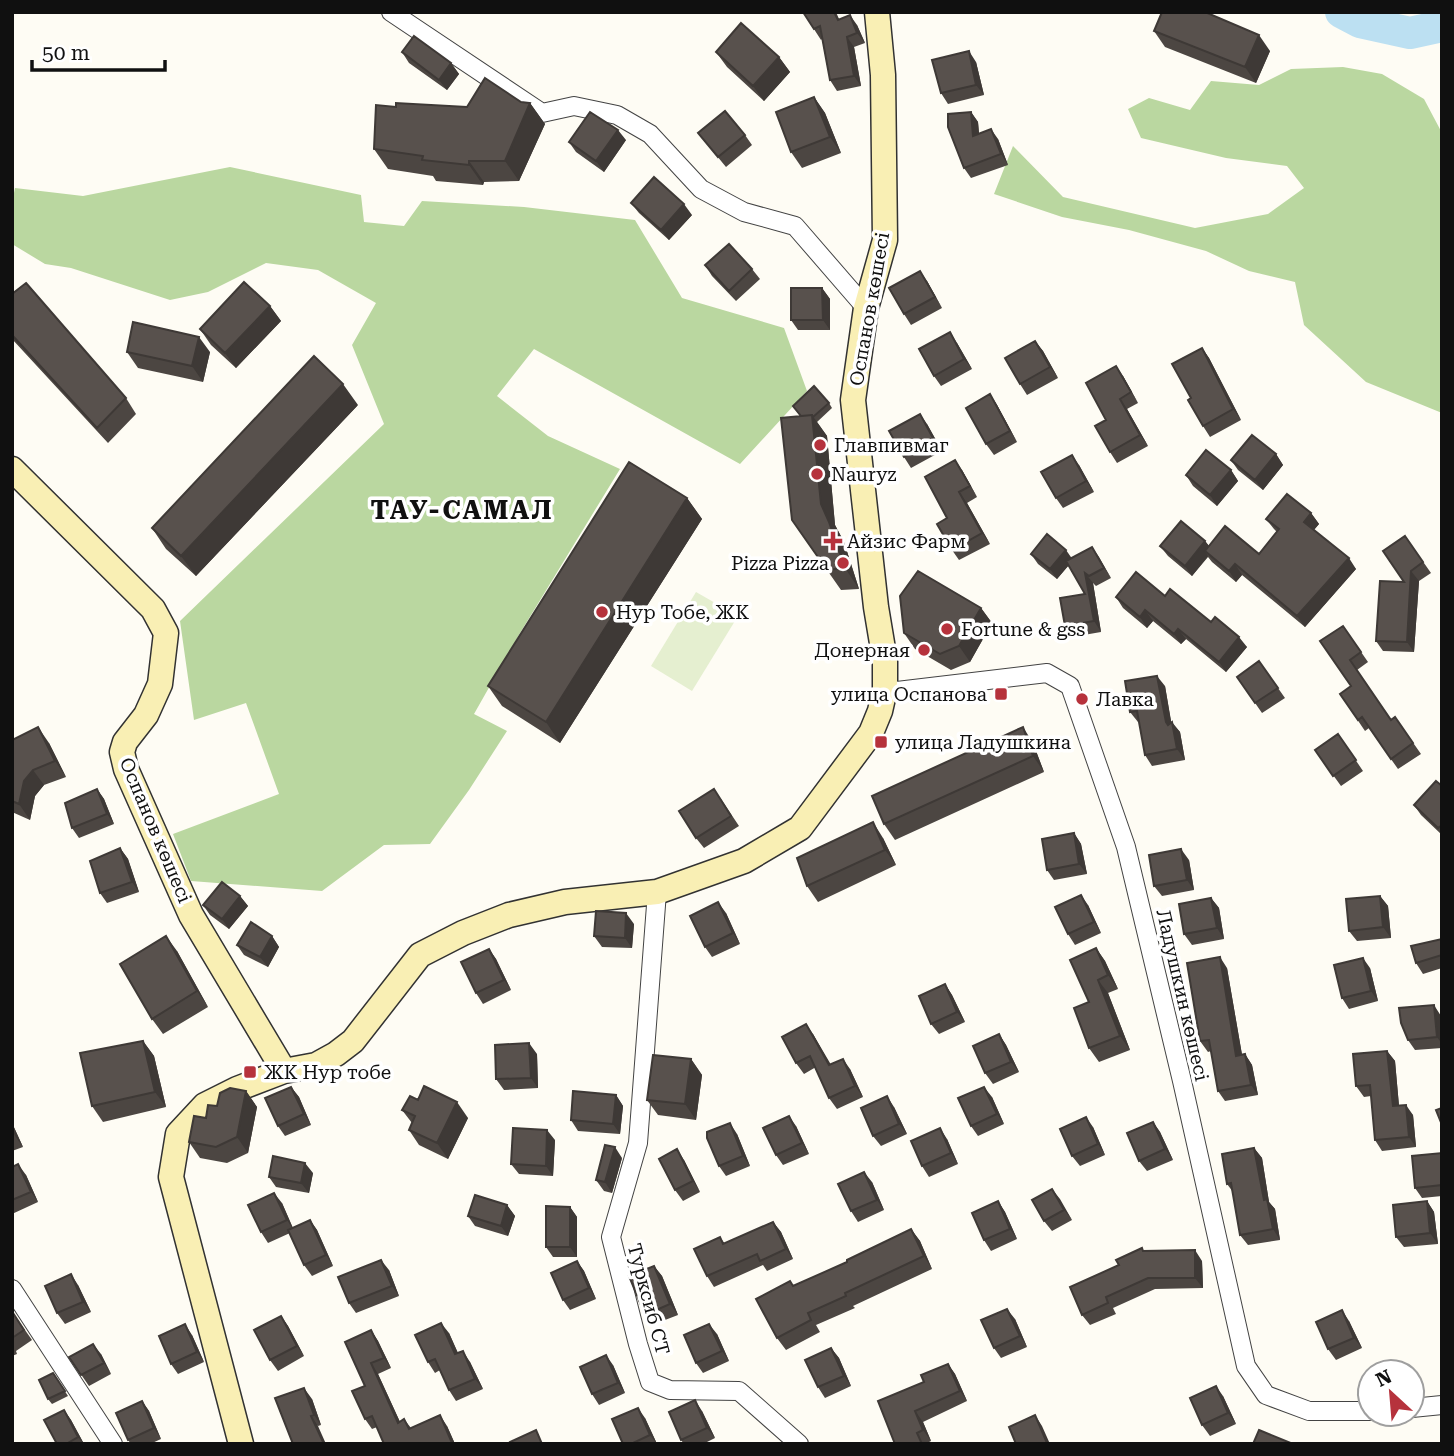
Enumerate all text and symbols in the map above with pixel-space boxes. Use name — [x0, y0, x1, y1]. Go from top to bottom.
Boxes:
scale bar — [32, 28, 164, 72]
text: 50 m — [42, 41, 90, 65]
street label: Оспанов көшесі — [845, 230, 894, 388]
place label: Главпивмаг — [834, 434, 949, 457]
marker: Главпивмаг — [812, 437, 828, 453]
place label: Nauryz — [831, 463, 896, 486]
marker: Nauryz — [809, 466, 825, 482]
district label: ТАУ-САМАЛ — [370, 495, 554, 525]
place label: Айзис Фарм — [847, 530, 966, 553]
marker: Айзис Фарм — [825, 533, 841, 549]
place label: Pizza Pizza — [731, 552, 830, 575]
marker: Pizza Pizza — [835, 555, 851, 571]
place label: Нур Тобе, ЖК — [616, 601, 749, 624]
marker: Нур Тобе, ЖК — [594, 604, 610, 620]
place label: Fortune & gss — [961, 618, 1085, 641]
marker: Fortune & gss — [939, 621, 955, 637]
place label: Донерная — [815, 639, 910, 662]
marker: Донерная — [916, 642, 932, 658]
place label: улица Оспанова — [831, 683, 988, 706]
marker: улица Оспанова — [993, 686, 1009, 702]
place label: Лавка — [1096, 688, 1154, 711]
marker: Лавка — [1074, 691, 1090, 707]
place label: улица Ладушкина — [895, 731, 1072, 754]
marker: улица Ладушкина — [873, 734, 889, 750]
street label: Оспанов көшесі — [115, 754, 197, 906]
street label: Ладушкин көшесі — [1152, 907, 1213, 1083]
place label: ЖК Нур тобе — [264, 1061, 391, 1084]
marker: ЖК Нур тобе — [242, 1064, 258, 1080]
street label: Турксиб СТ — [623, 1241, 674, 1357]
north arrow — [1356, 1358, 1426, 1428]
text: N — [1372, 1364, 1396, 1392]

